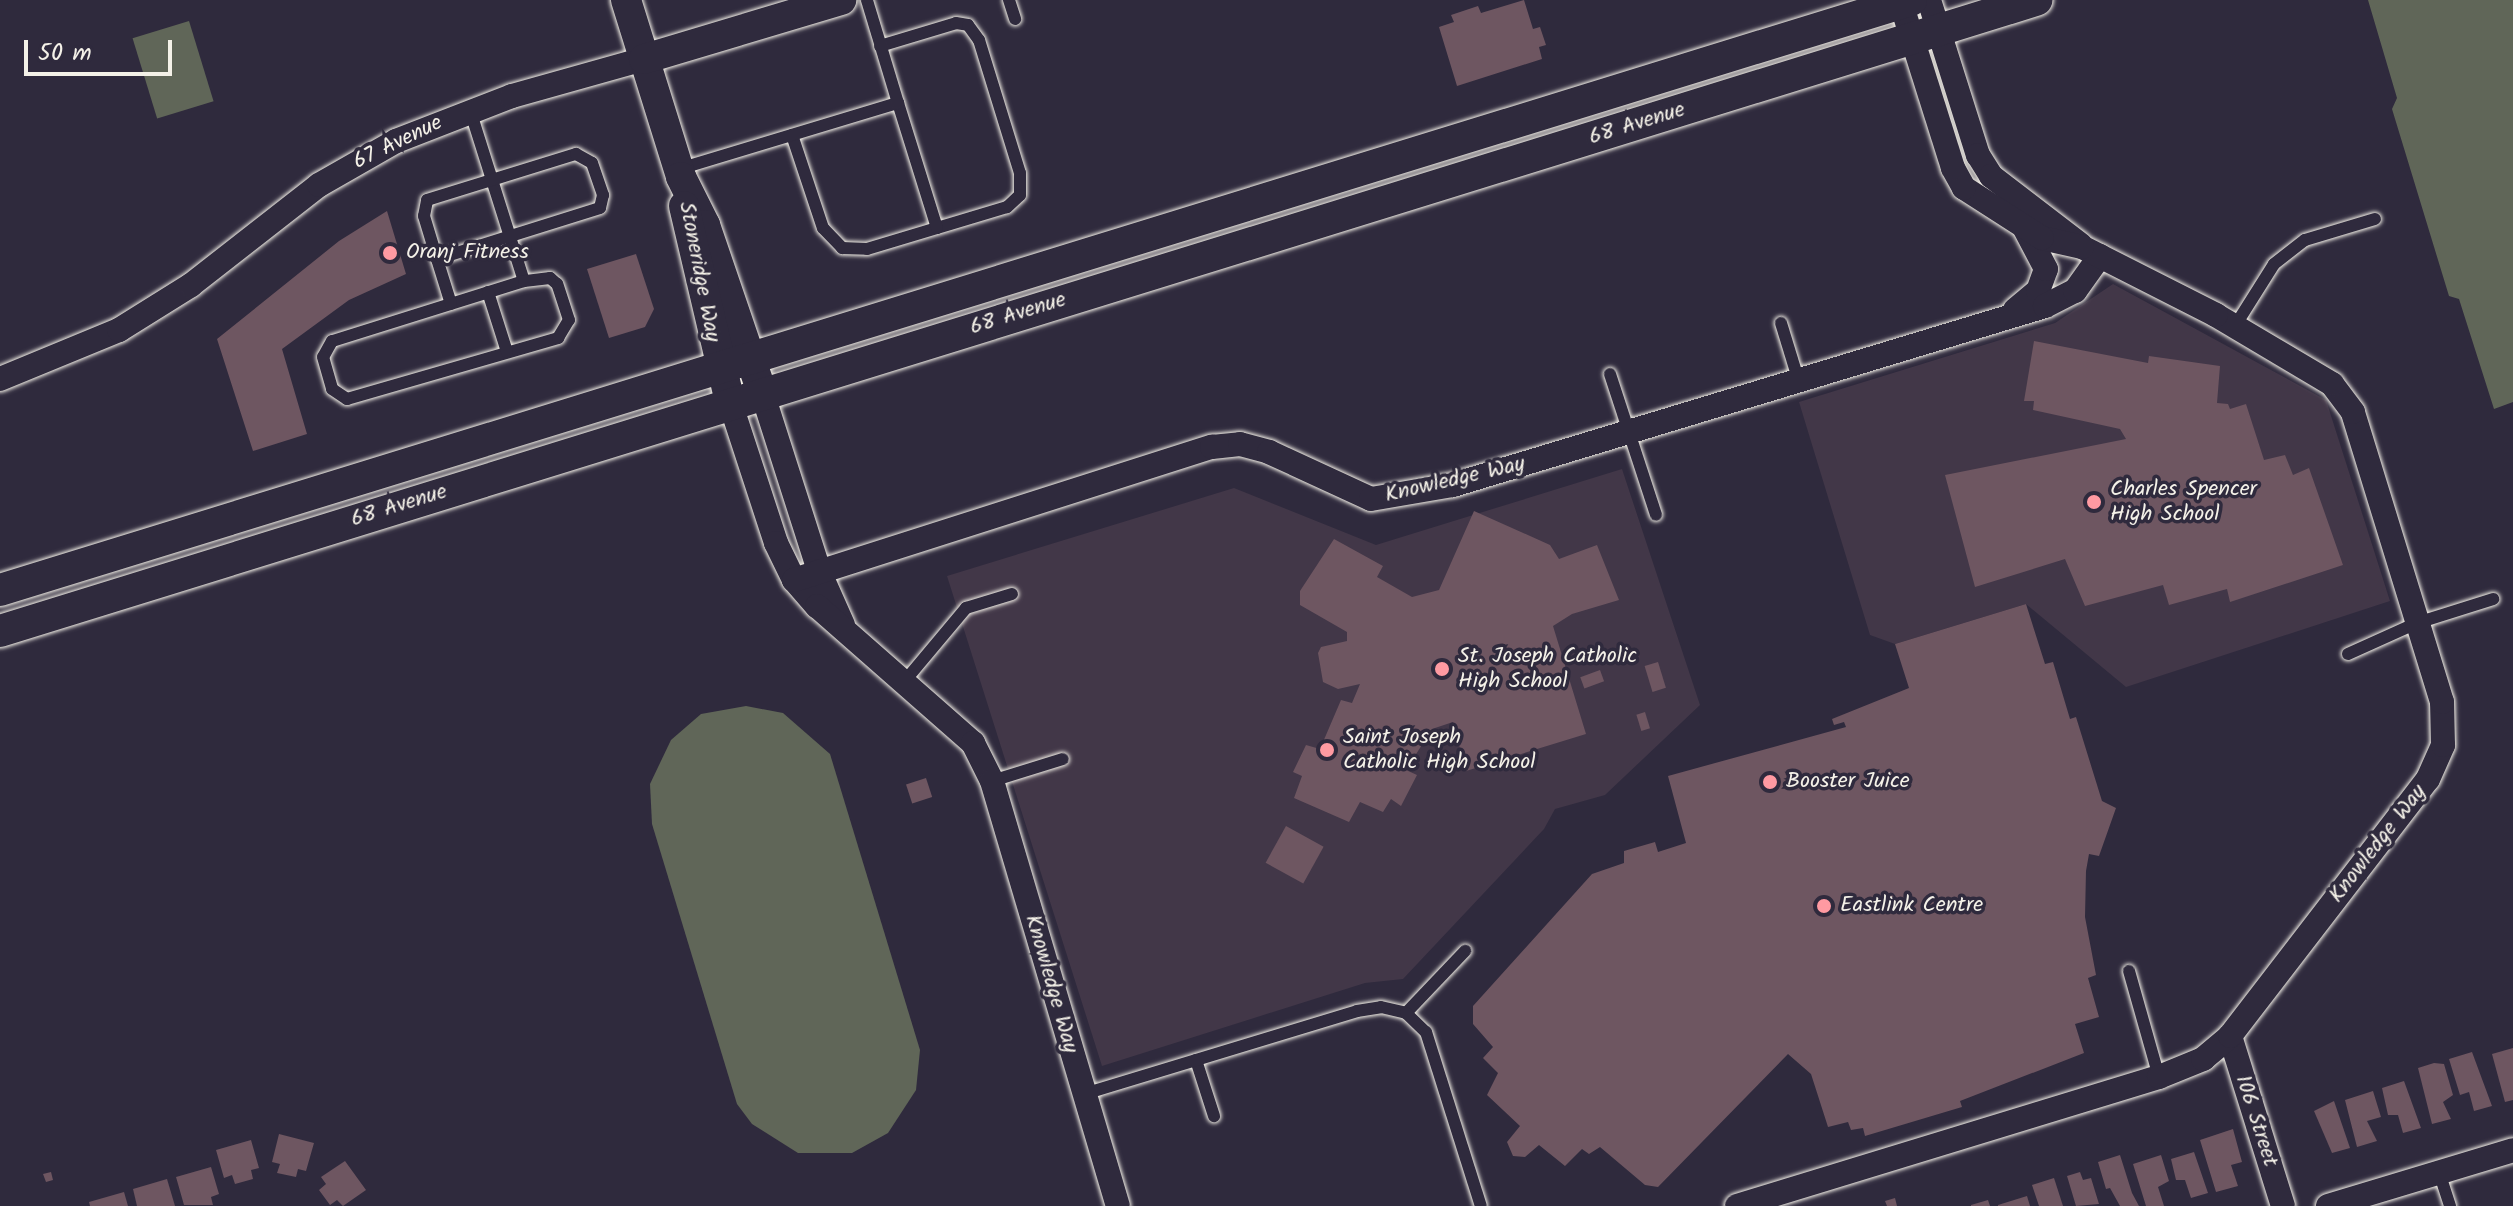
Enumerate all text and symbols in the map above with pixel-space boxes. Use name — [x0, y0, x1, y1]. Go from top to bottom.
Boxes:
scale bar — [28, 24, 176, 74]
text: 50 m — [38, 34, 92, 73]
street label: 68 Avenue — [1586, 97, 1688, 151]
street label: 67 Avenue — [349, 110, 447, 176]
street label: Stoneridge Way — [672, 200, 726, 344]
place label: Oranj Fitness — [406, 240, 529, 266]
marker: Oranj Fitness — [381, 244, 399, 262]
street label: 68 Avenue — [967, 287, 1069, 341]
street label: Knowledge Way — [1382, 451, 1528, 509]
place label: Charles Spencer High School — [2110, 476, 2257, 528]
street label: 68 Avenue — [348, 479, 450, 533]
marker: Charles Spencer High School — [2085, 493, 2103, 511]
place label: St. Joseph Catholic High School — [1458, 643, 1637, 694]
marker: St. Joseph Catholic High School — [1433, 660, 1451, 678]
place label: Saint Joseph Catholic High School — [1343, 724, 1536, 776]
marker: Saint Joseph Catholic High School — [1318, 741, 1336, 759]
place label: Booster Juice — [1786, 769, 1910, 795]
marker: Booster Juice — [1761, 773, 1779, 791]
street label: Knowledge Way — [2324, 780, 2432, 908]
place label: Eastlink Centre — [1840, 893, 1983, 919]
marker: Eastlink Centre — [1815, 897, 1833, 915]
street label: Knowledge Way — [1019, 912, 1083, 1056]
street label: 106 Street — [2229, 1072, 2283, 1170]

